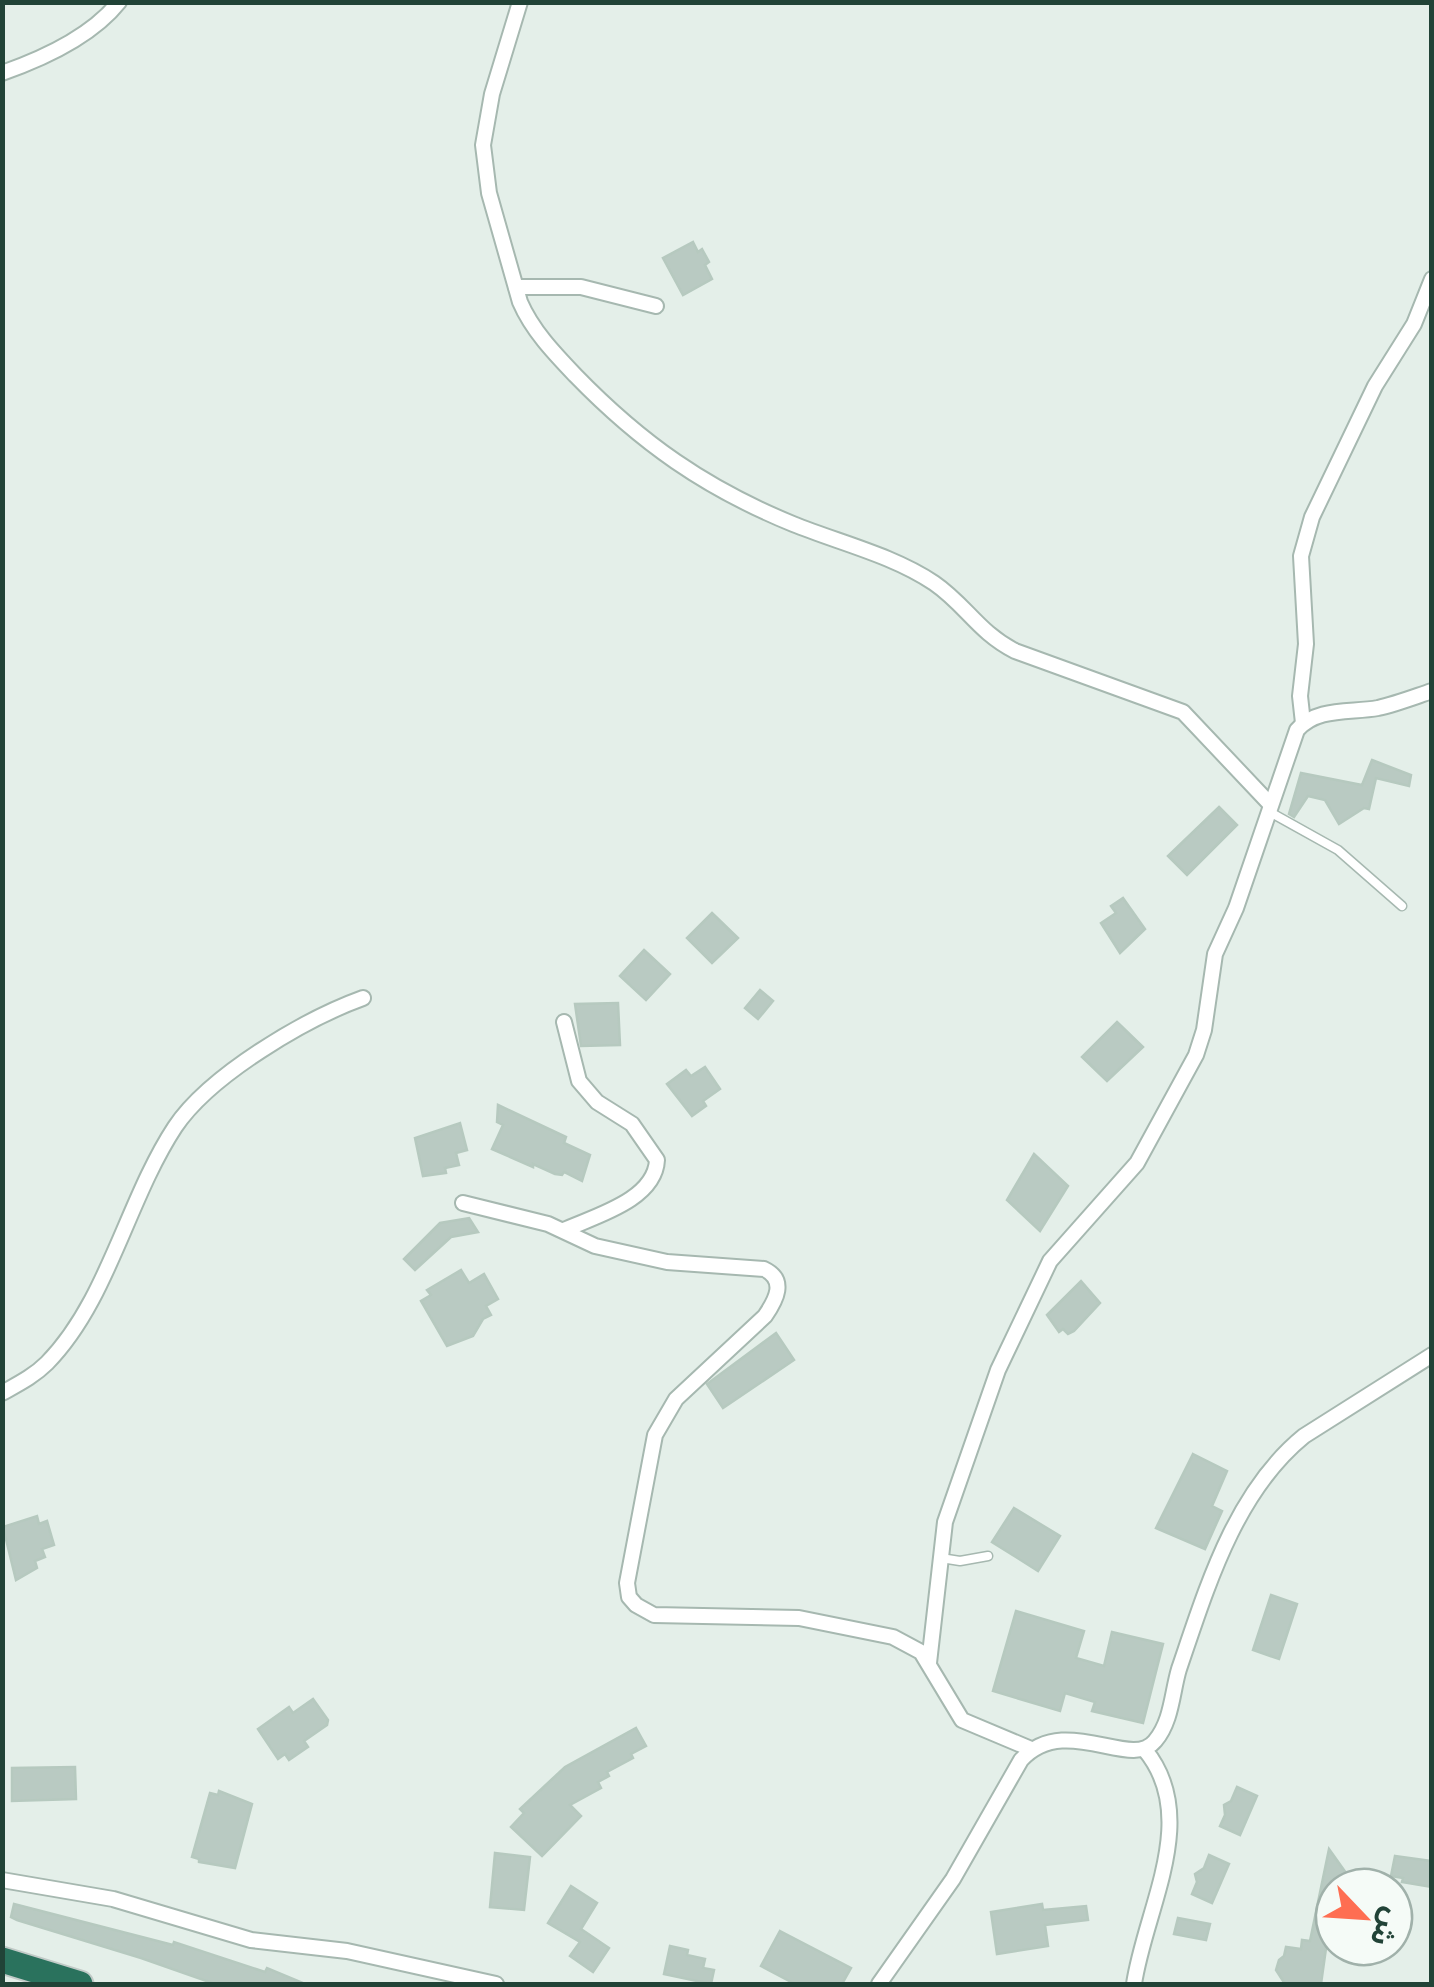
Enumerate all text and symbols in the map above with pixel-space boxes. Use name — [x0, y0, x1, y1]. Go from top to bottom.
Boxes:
north arrow — [1314, 1867, 1414, 1967]
text: ش — [1362, 1903, 1409, 1952]

